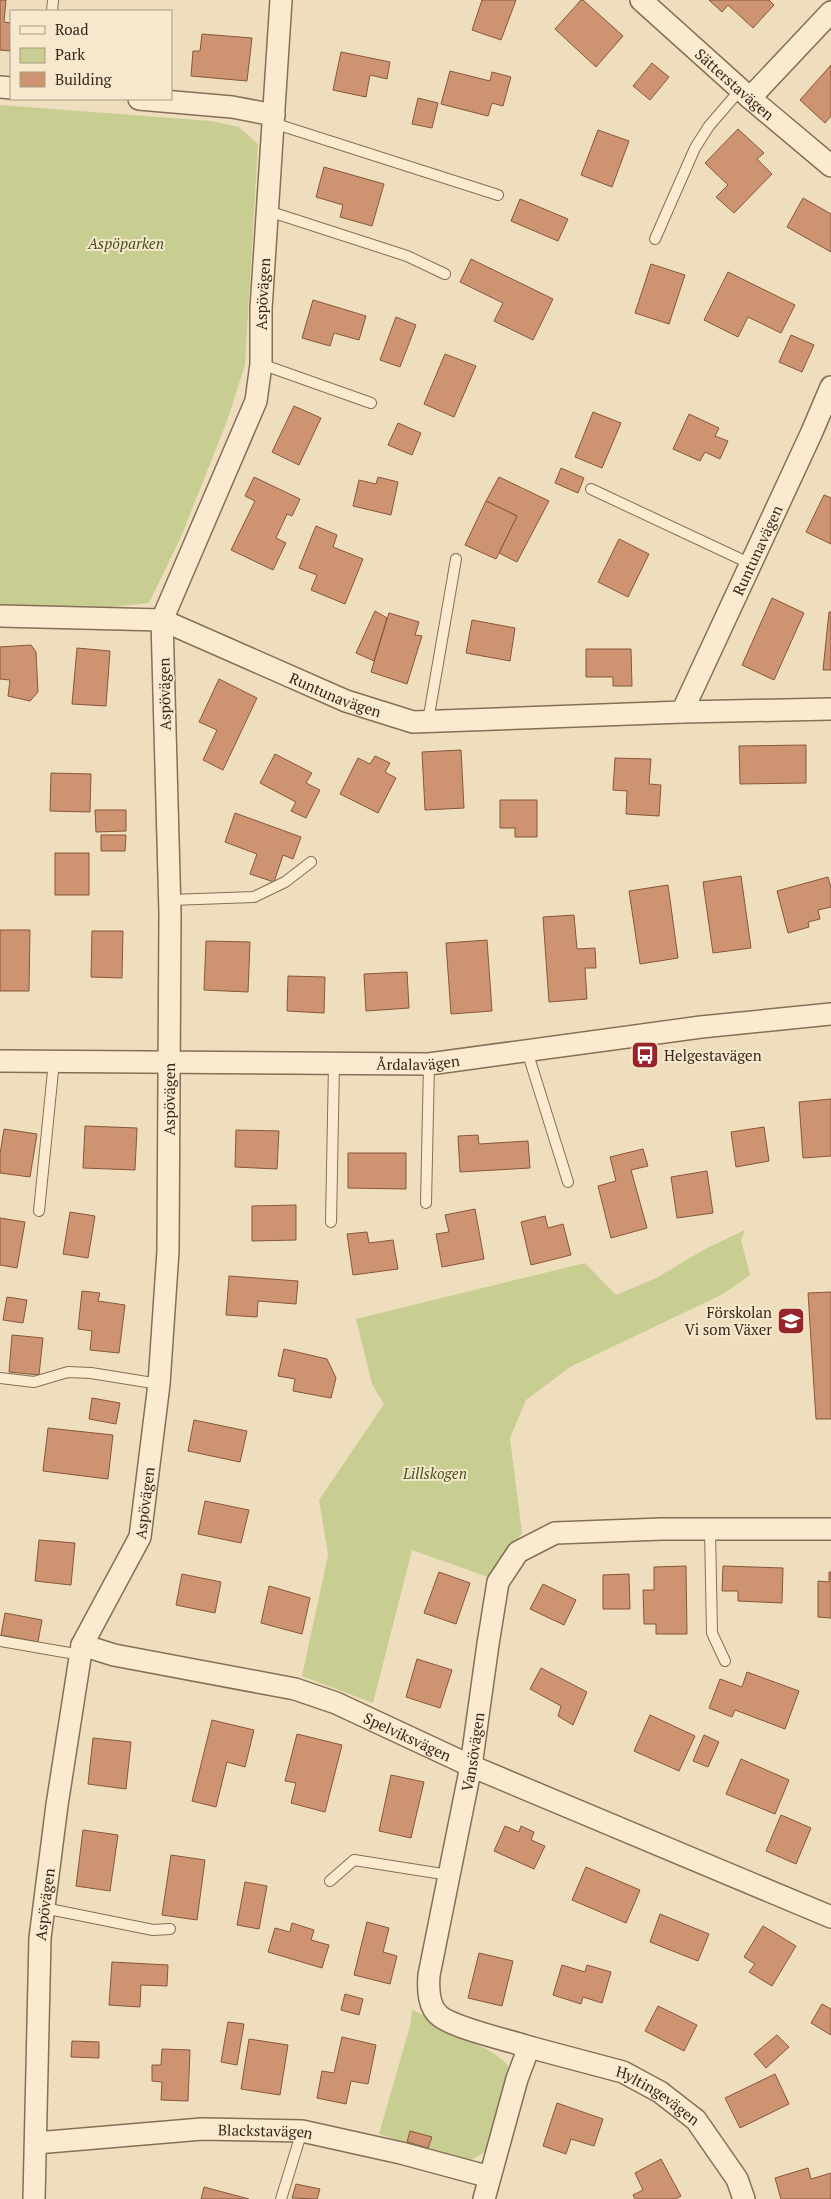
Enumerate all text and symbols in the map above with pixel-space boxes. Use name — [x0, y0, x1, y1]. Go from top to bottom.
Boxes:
legend — [10, 10, 172, 100]
text: Road — [55, 19, 88, 39]
text: Park — [55, 44, 85, 64]
street label: Sätterstavägen — [691, 44, 779, 124]
text: Building — [55, 69, 113, 89]
park label: Aspöparken — [87, 233, 164, 253]
street label: Aspövägen — [251, 257, 274, 330]
street label: Runtunavägen — [728, 502, 787, 598]
street label: Aspövägen — [153, 657, 175, 731]
street label: Runtunavägen — [286, 667, 384, 722]
bus stop icon: Helgestavägen — [630, 1040, 660, 1070]
place label: Helgestavägen — [664, 1045, 762, 1065]
street label: Årdalavägen — [376, 1050, 461, 1074]
street label: Aspövägen — [159, 1063, 179, 1136]
place label: Förskolan Vi som Växer — [684, 1302, 772, 1339]
school or university icon: Förskolan Vi som Växer — [776, 1306, 806, 1336]
park label: Lillskogen — [402, 1463, 467, 1483]
street label: Aspövägen — [130, 1465, 159, 1540]
street label: Spelviksvägen — [361, 1707, 455, 1765]
street label: Vansövägen — [456, 1711, 488, 1793]
street label: Aspövägen — [30, 1867, 59, 1942]
street label: Hyltingevägen — [614, 2061, 704, 2129]
street label: Blackstavägen — [218, 2119, 315, 2143]

